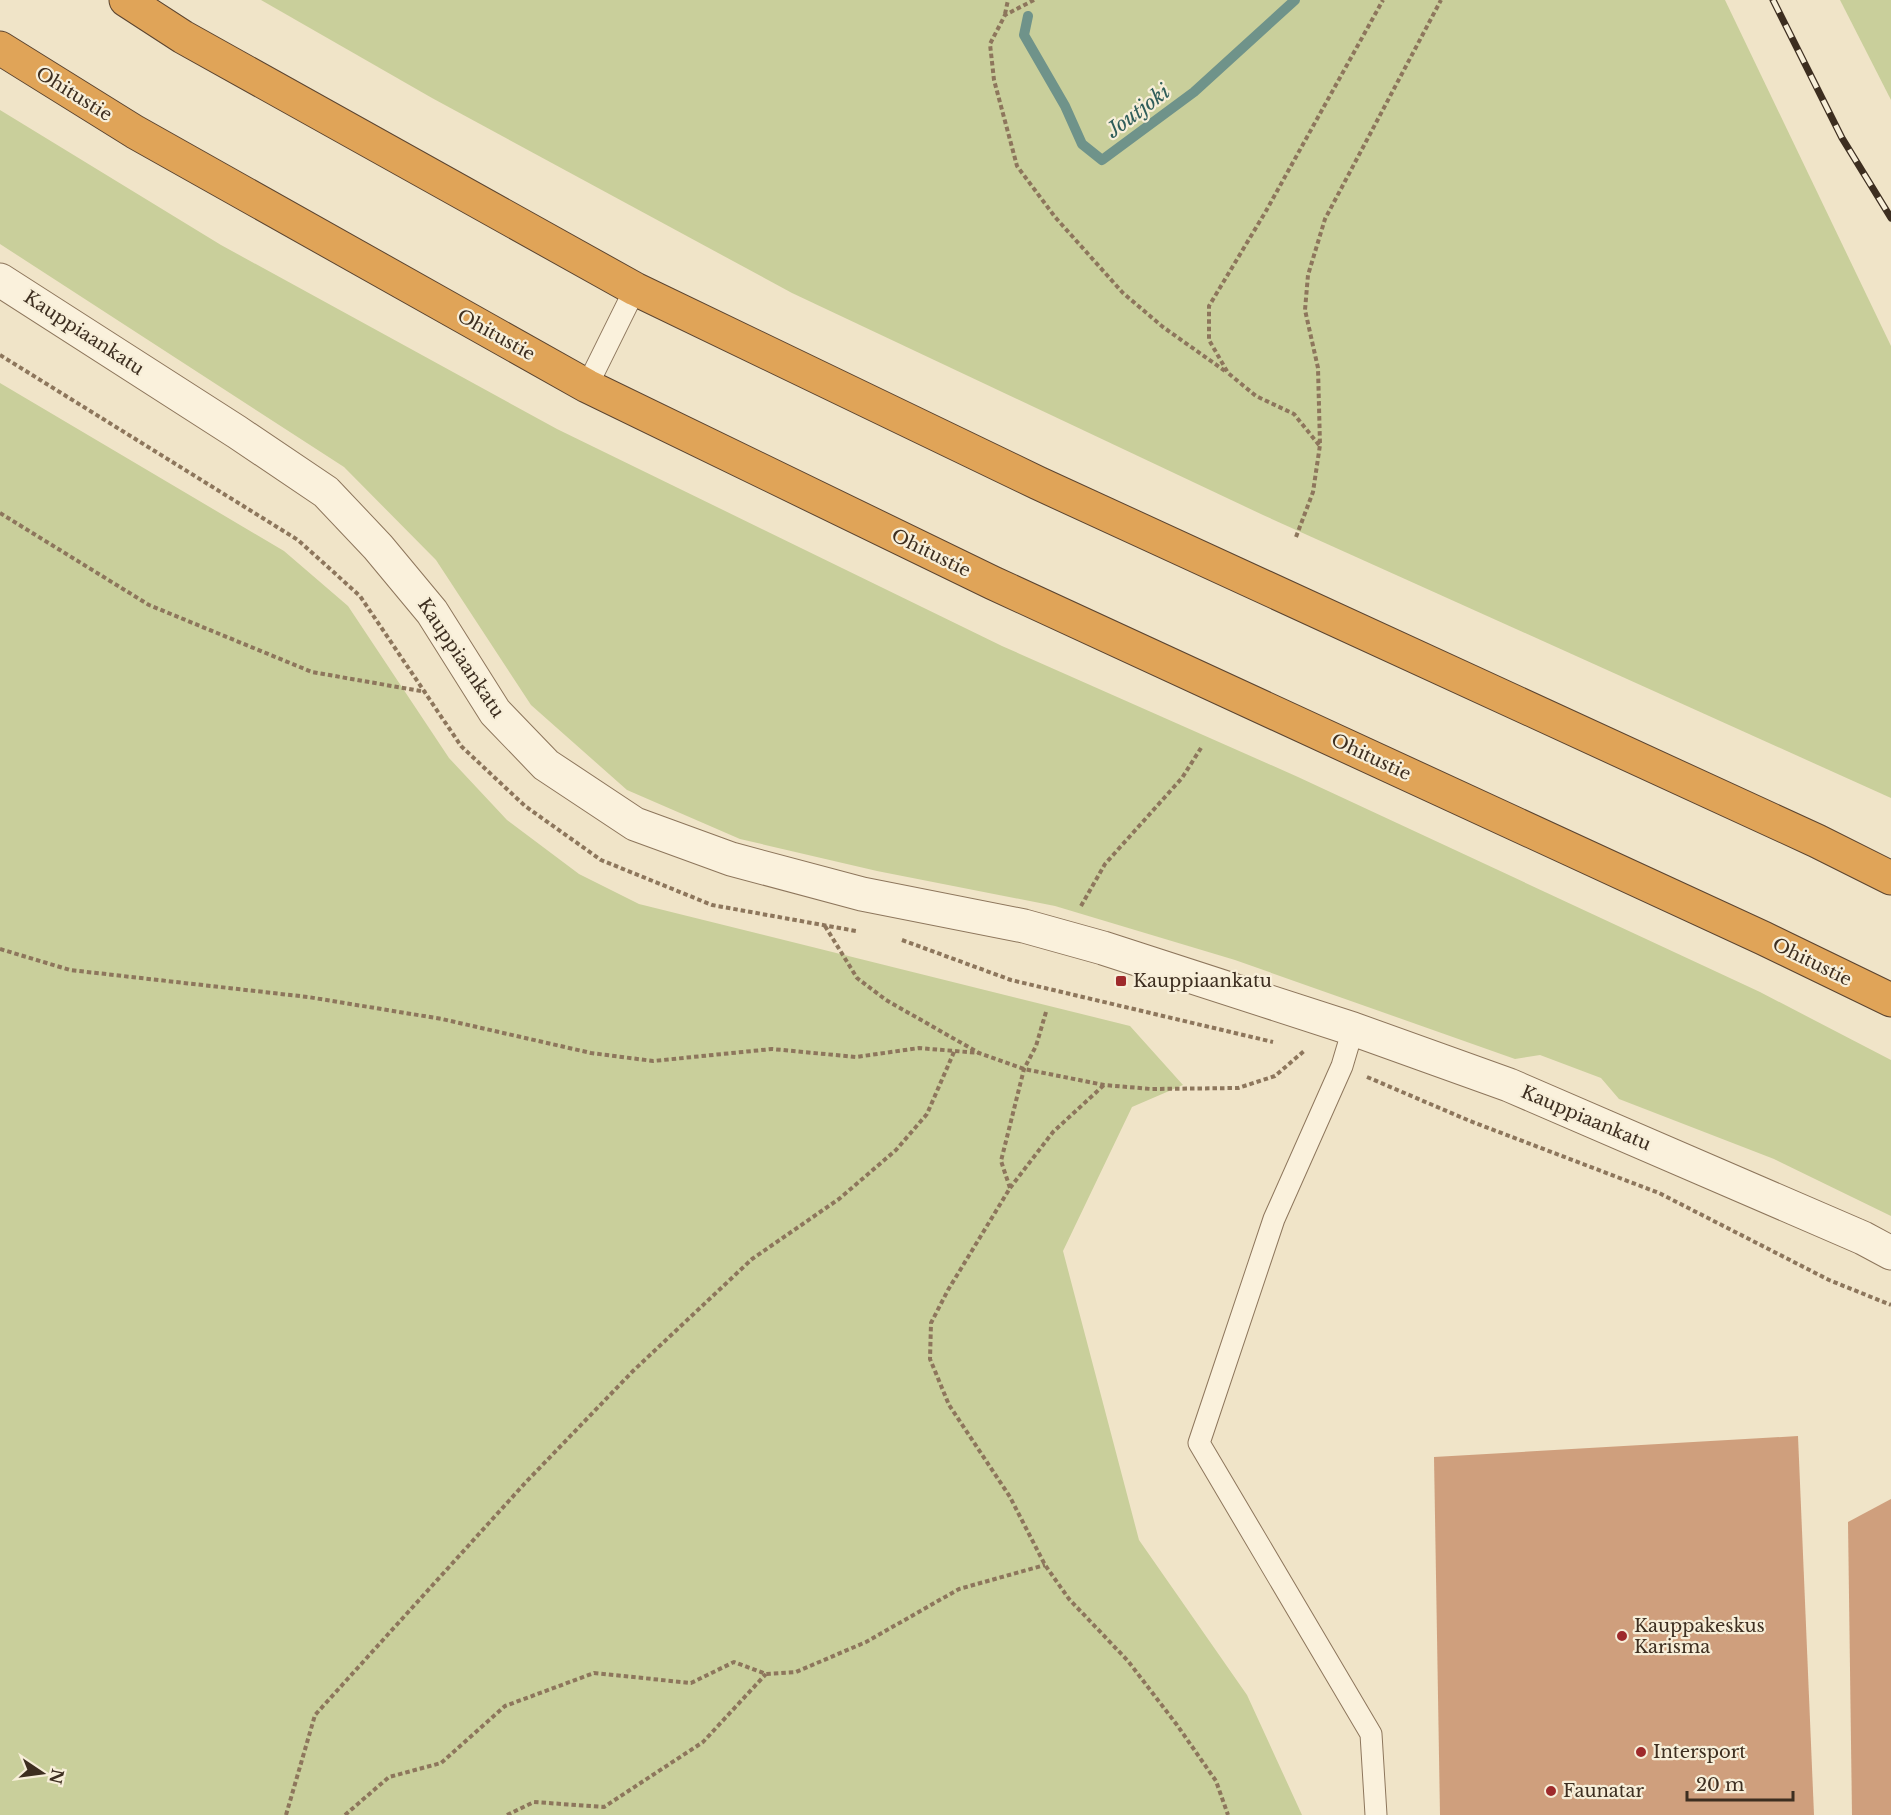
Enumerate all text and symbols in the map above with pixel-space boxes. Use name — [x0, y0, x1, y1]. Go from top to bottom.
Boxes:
street label: Ohitustie — [32, 62, 116, 126]
water label: Joutjoki — [1101, 79, 1175, 143]
street label: Kauppiaankatu — [20, 286, 148, 380]
street label: Ohitustie — [453, 305, 539, 365]
street label: Ohitustie — [888, 524, 974, 582]
street label: Kauppiaankatu — [413, 594, 509, 722]
street label: Ohitustie — [1328, 729, 1414, 785]
street label: Ohitustie — [1769, 933, 1855, 991]
place label: Kauppiaankatu — [1133, 970, 1272, 992]
marker: Kauppiaankatu — [1114, 974, 1128, 988]
street label: Kauppiaankatu — [1518, 1081, 1654, 1155]
place label: Kauppakeskus Karisma — [1634, 1615, 1765, 1658]
marker: Kauppakeskus Karisma — [1615, 1629, 1629, 1643]
place label: Intersport — [1653, 1741, 1746, 1763]
north arrow — [12, 1743, 72, 1803]
marker: Intersport — [1634, 1745, 1648, 1759]
scale bar — [1687, 1764, 1794, 1802]
text: N — [45, 1767, 68, 1786]
text: 20 m — [1696, 1774, 1744, 1796]
place label: Faunatar — [1563, 1780, 1645, 1802]
marker: Faunatar — [1544, 1784, 1558, 1798]

